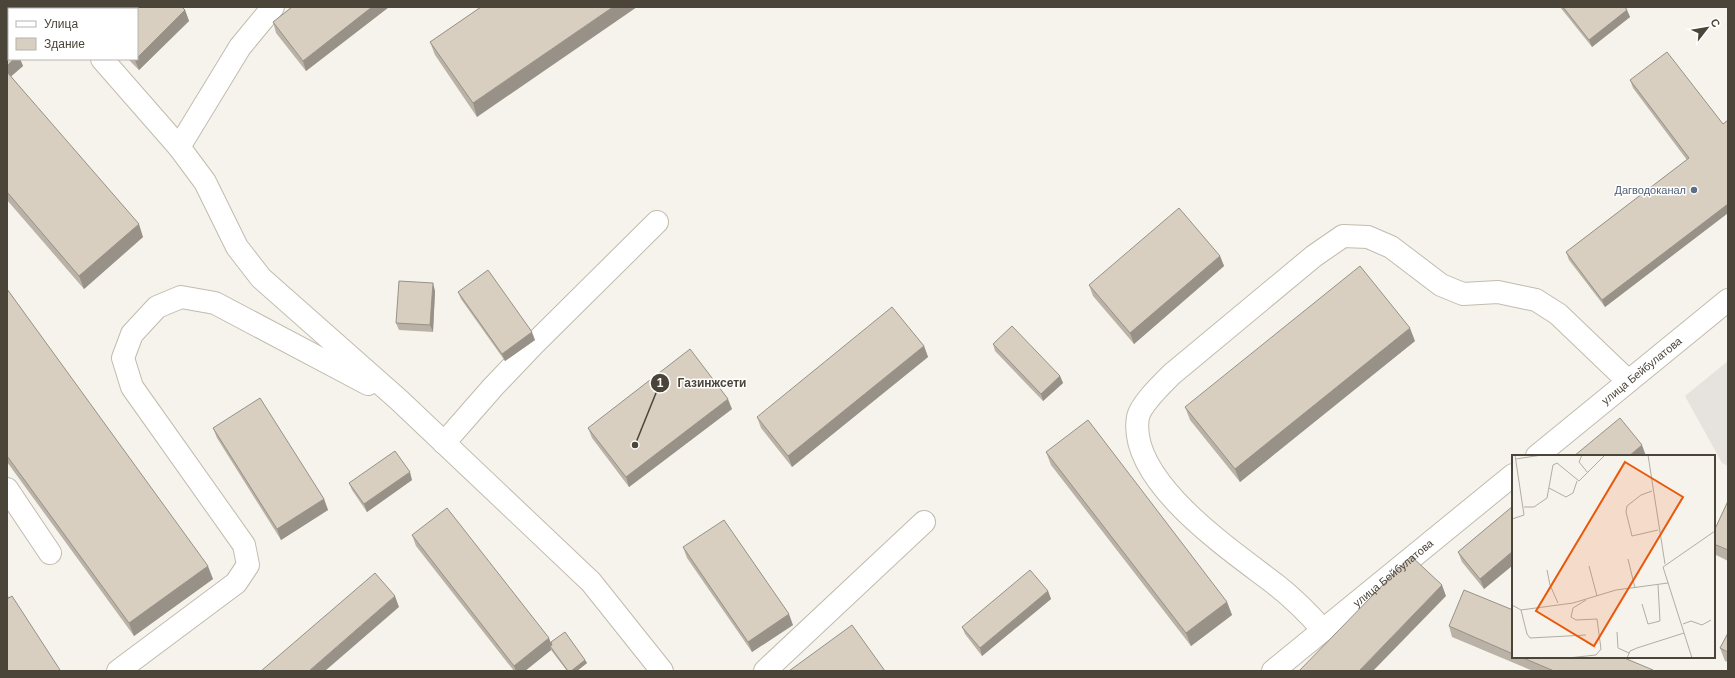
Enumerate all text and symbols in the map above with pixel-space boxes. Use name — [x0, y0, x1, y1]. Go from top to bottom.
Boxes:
legend — [8, 8, 138, 60]
north arrow — [1687, 8, 1727, 48]
text: С — [1708, 16, 1723, 29]
text: Улица — [44, 17, 78, 31]
text: Здание — [44, 37, 85, 51]
place label: Дагводоканал — [1615, 184, 1686, 196]
marker: Дагводоканал — [1689, 185, 1699, 195]
street label: улица Бейбулатова — [1599, 334, 1685, 407]
callout: Газинжсети — [650, 371, 755, 395]
text: 1 — [657, 376, 664, 390]
text: Газинжсети — [678, 376, 746, 390]
inset map — [1512, 455, 1715, 658]
street label: улица Бейбулатова — [1351, 536, 1436, 609]

